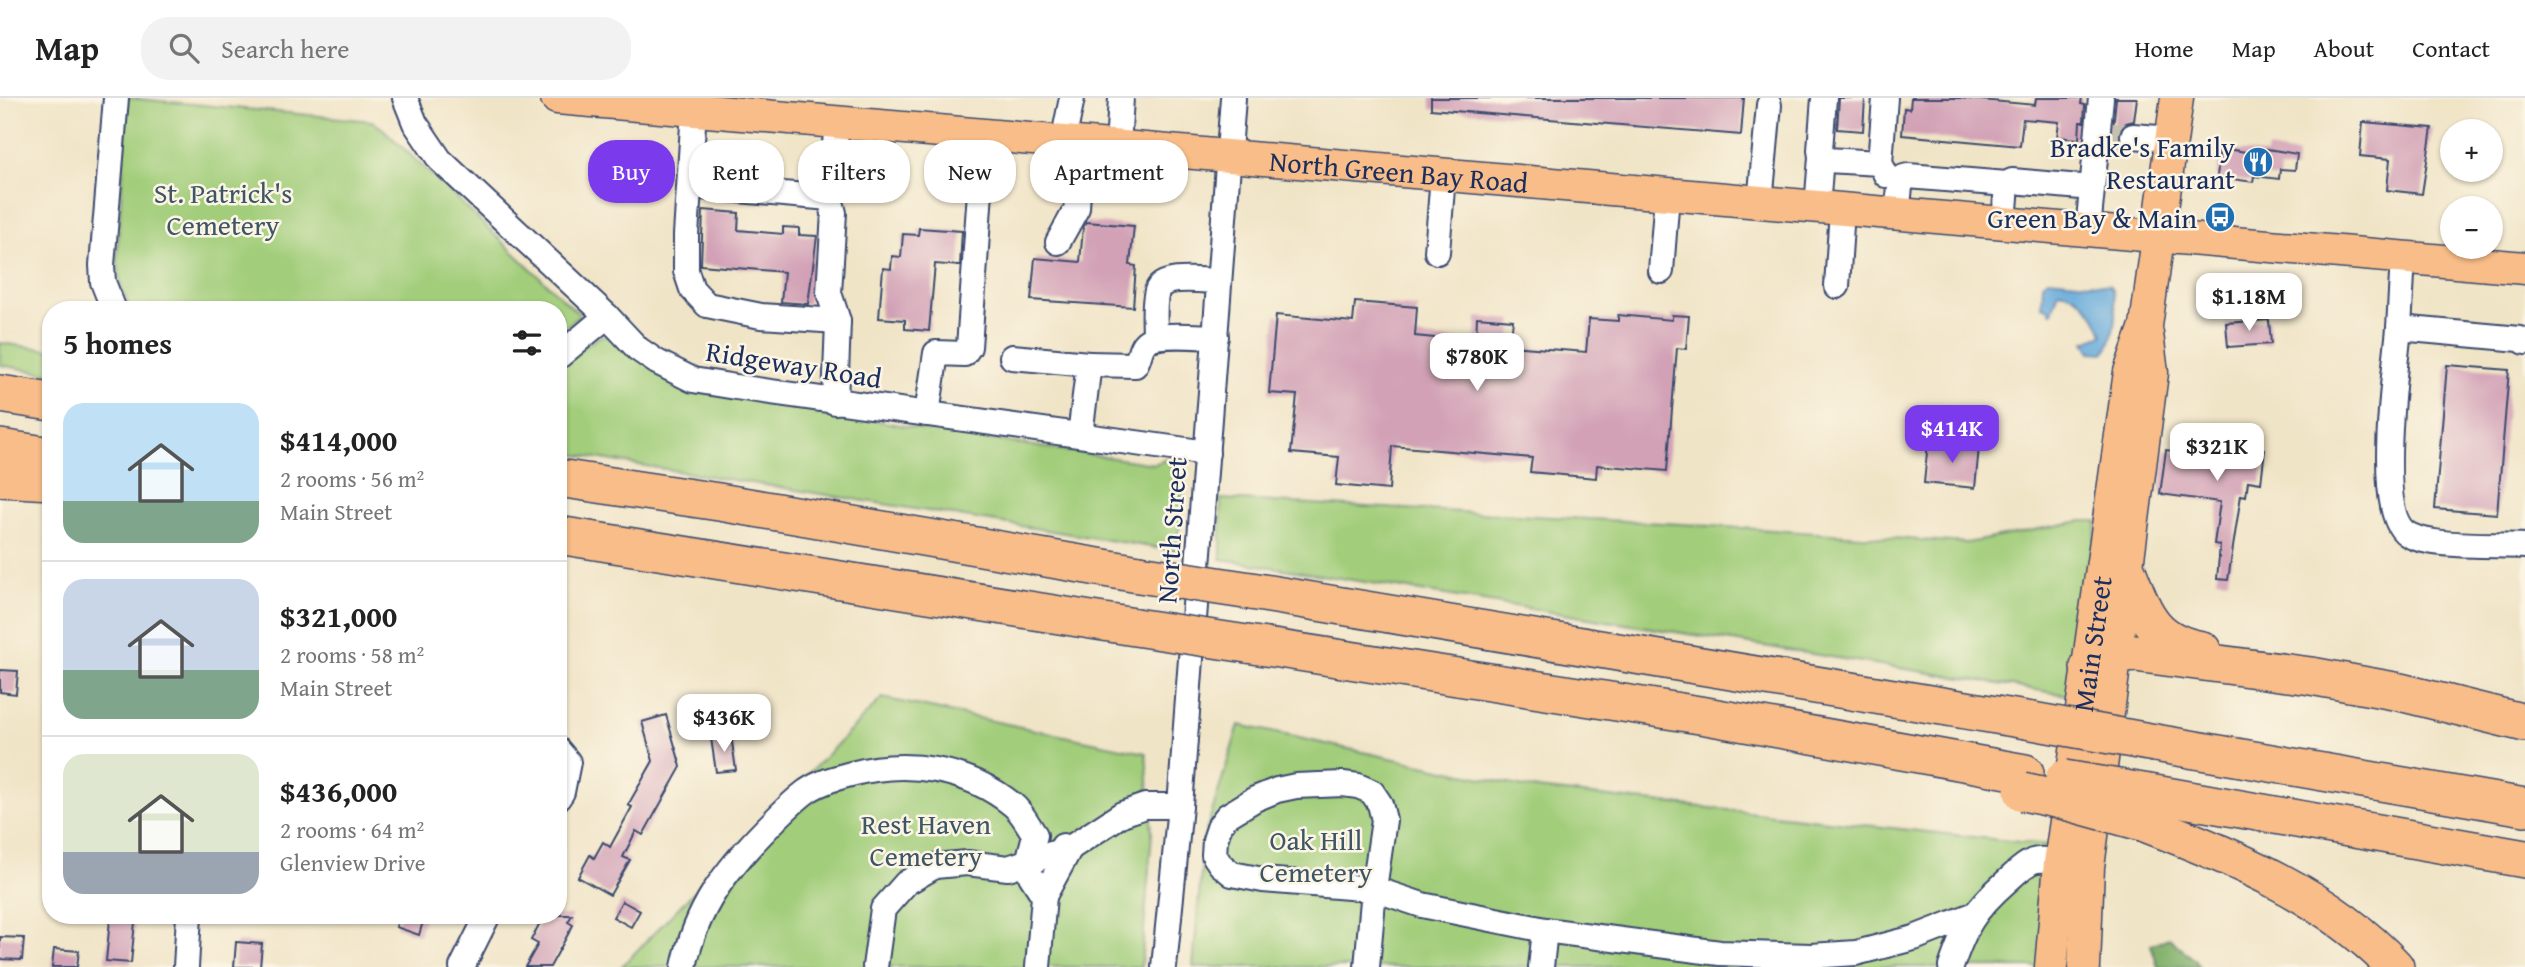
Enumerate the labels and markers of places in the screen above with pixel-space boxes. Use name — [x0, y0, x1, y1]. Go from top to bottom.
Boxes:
place label: Bradke's Family Restaurant — [2050, 126, 2235, 199]
restaurant icon: Bradke's Family Restaurant — [2241, 145, 2275, 179]
place label: Green Bay & Main — [1987, 197, 2197, 238]
bus stop icon: Green Bay & Main — [2203, 200, 2237, 234]
pin: $1.18M — [2192, 274, 2306, 333]
pin: $780K — [1428, 334, 1526, 393]
pin: $414K — [1903, 406, 2001, 465]
pin: $321K — [2168, 424, 2266, 483]
pin: $436K — [675, 694, 773, 754]

